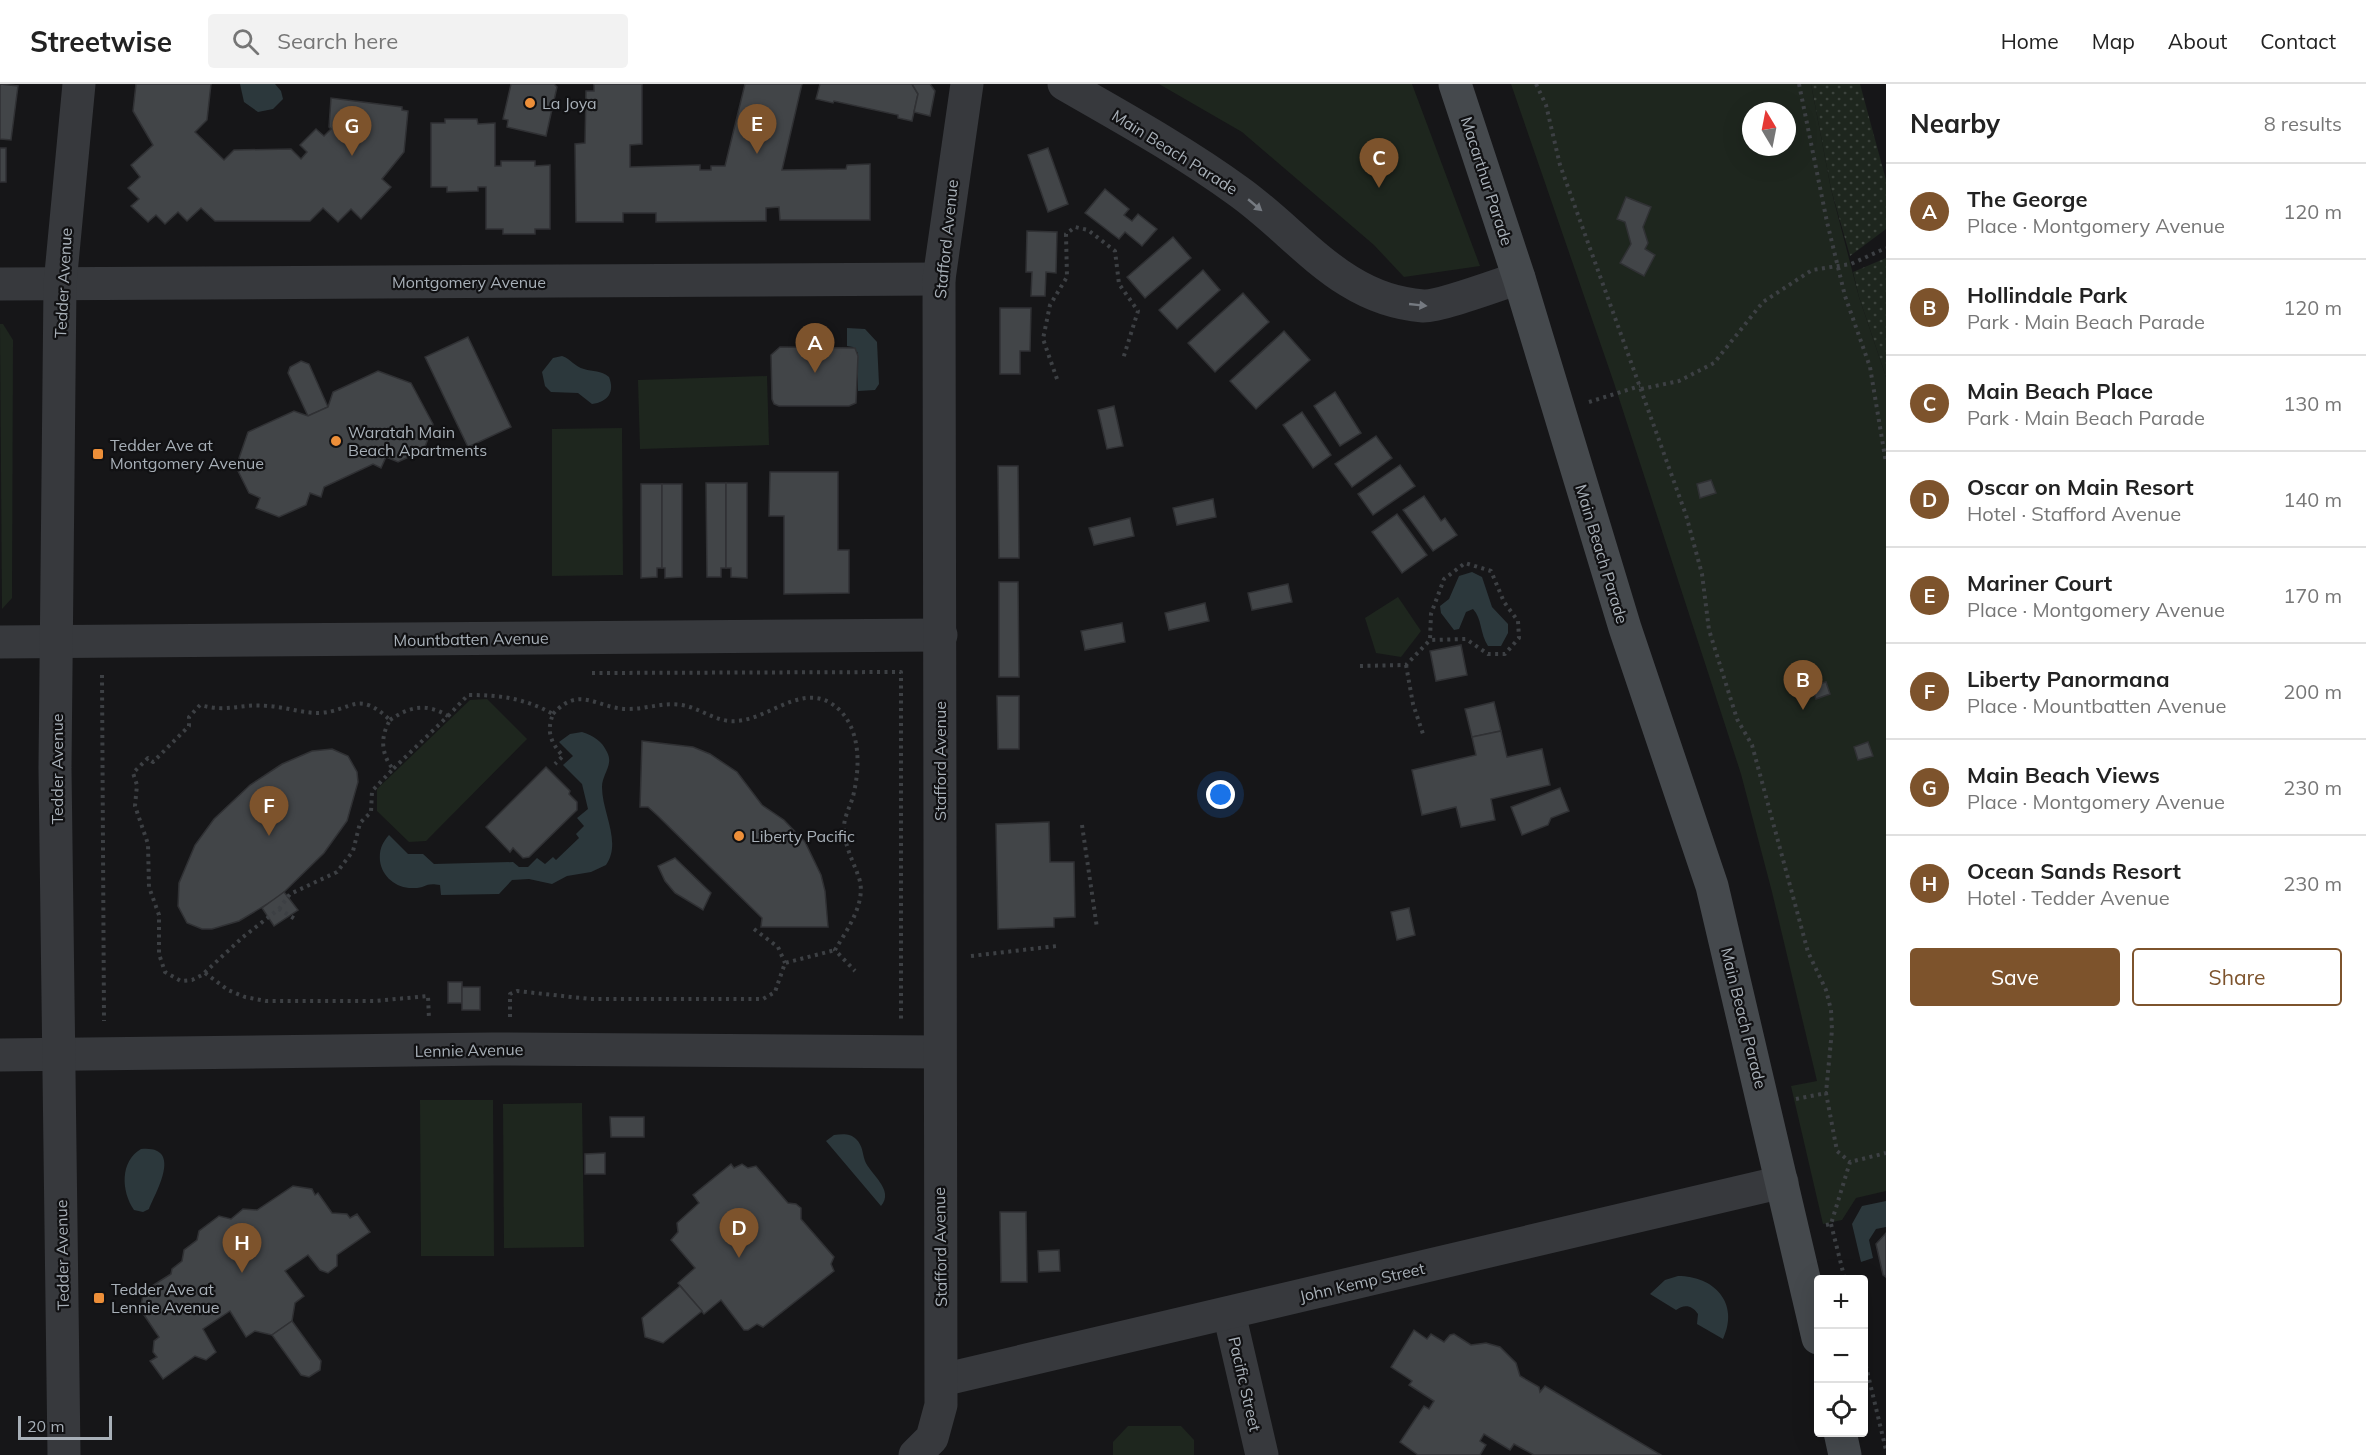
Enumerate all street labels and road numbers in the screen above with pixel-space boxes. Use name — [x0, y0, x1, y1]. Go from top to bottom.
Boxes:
street label: Main Beach Parade — [1108, 105, 1242, 199]
street label: Macarthur Parade — [1457, 114, 1517, 248]
street label: Stafford Avenue — [930, 178, 962, 300]
street label: Tedder Avenue — [50, 227, 76, 339]
street label: Montgomery Avenue — [392, 272, 546, 292]
street label: Main Beach Parade — [1571, 482, 1633, 626]
street label: Mountbatten Avenue — [393, 628, 549, 650]
street label: Stafford Avenue — [930, 701, 950, 821]
street label: Tedder Avenue — [47, 714, 67, 824]
street label: Main Beach Parade — [1717, 945, 1771, 1091]
street label: Lennie Avenue — [415, 1039, 523, 1061]
street label: Stafford Avenue — [929, 1187, 951, 1307]
street label: Tedder Avenue — [51, 1199, 73, 1311]
street label: John Kemp Street — [1297, 1258, 1427, 1306]
street label: Pacific Street — [1224, 1335, 1266, 1434]

